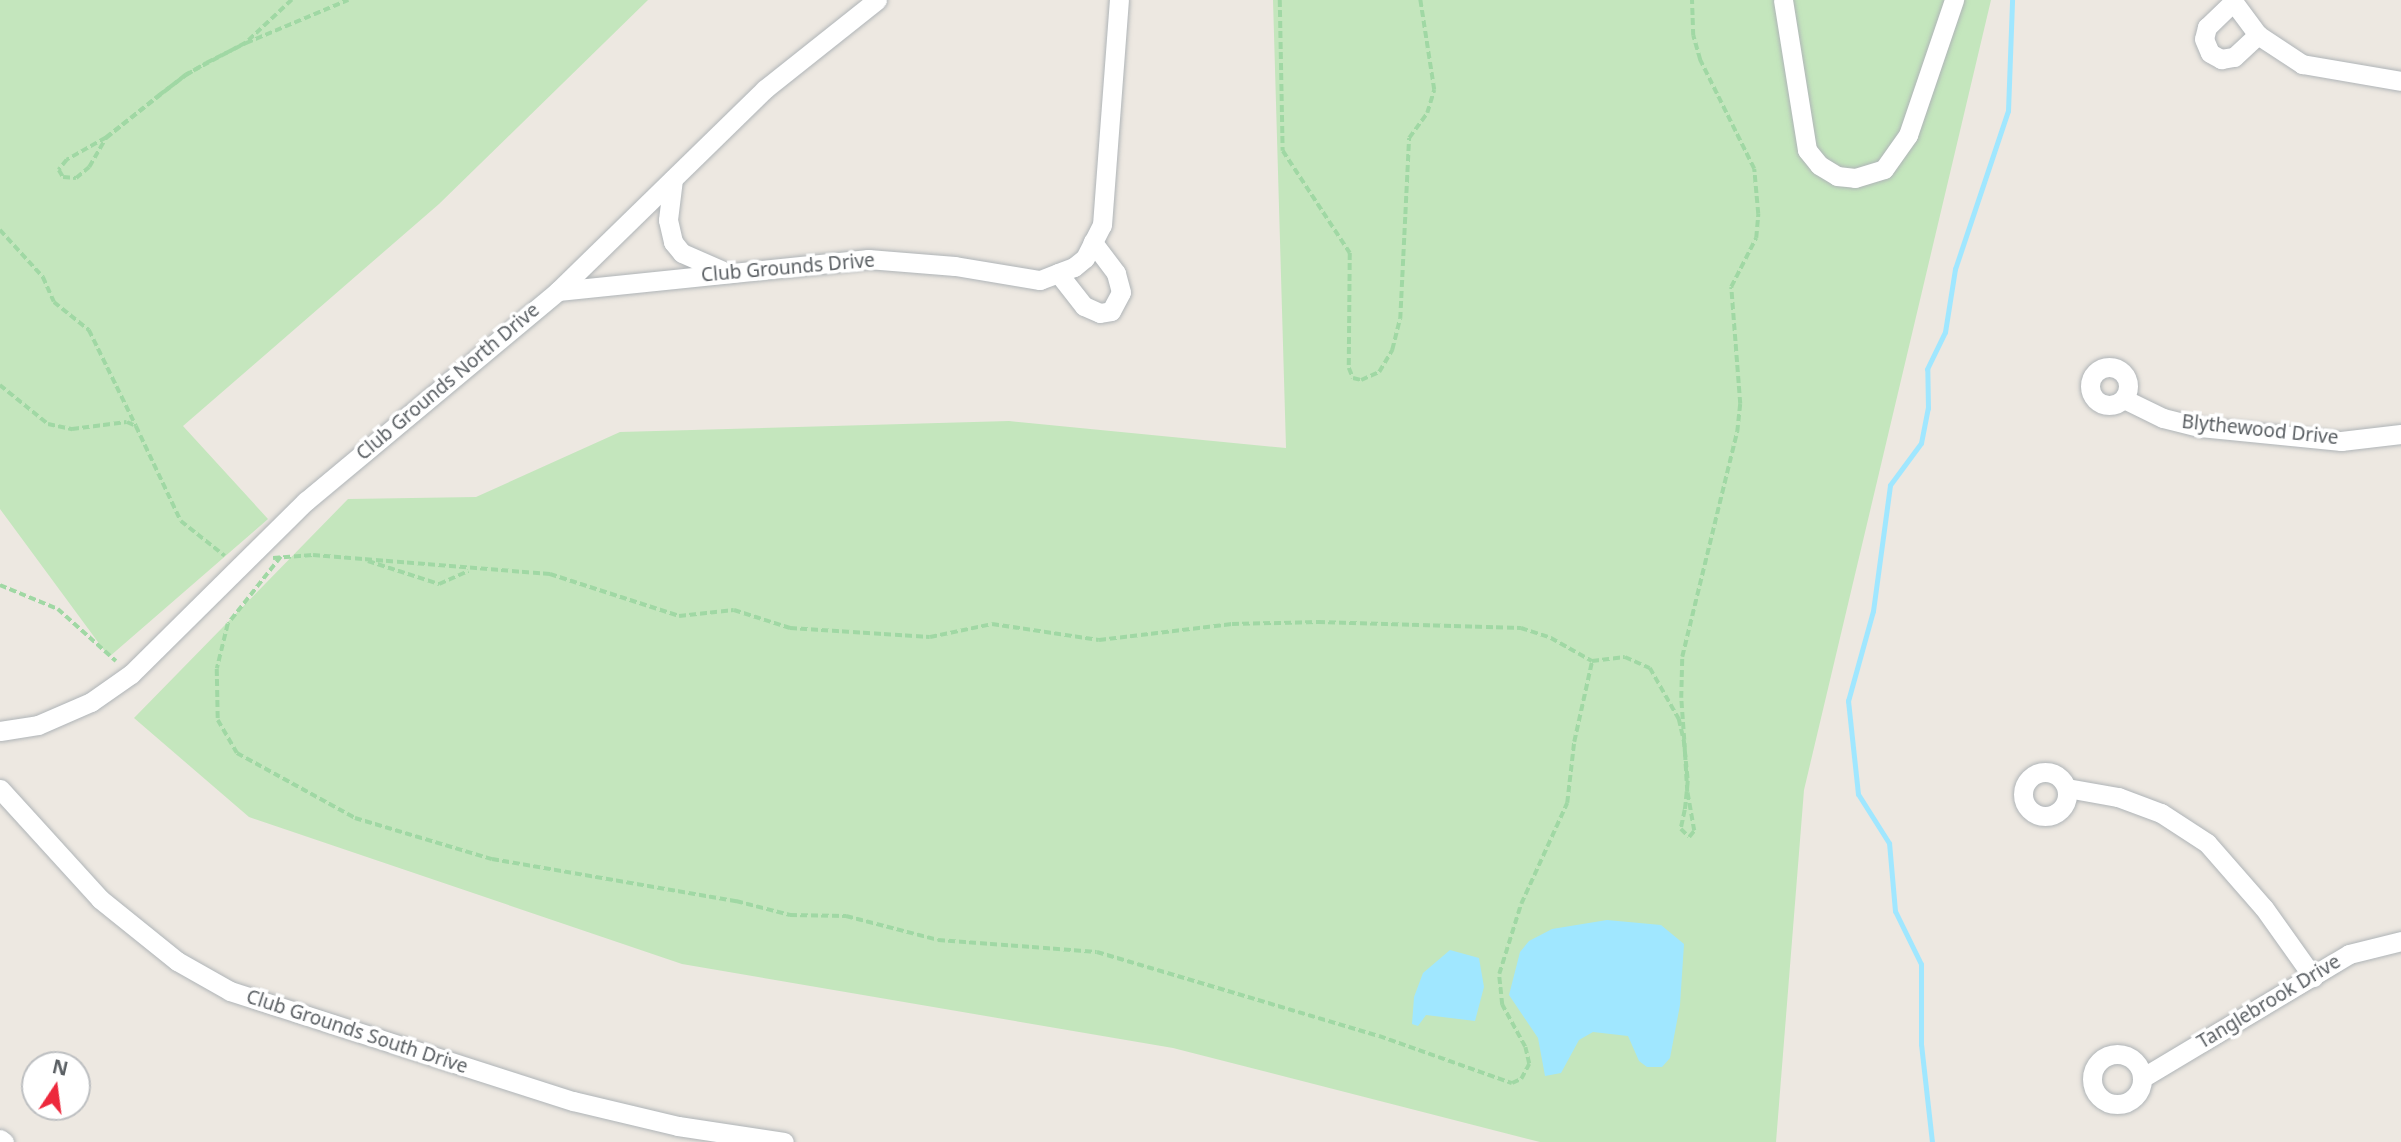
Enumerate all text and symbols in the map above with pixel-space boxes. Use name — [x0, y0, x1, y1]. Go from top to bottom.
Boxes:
street label: Club Grounds Drive — [700, 249, 876, 287]
street label: Club Grounds North Drive — [352, 299, 544, 465]
street label: Blythewood Drive — [2181, 410, 2339, 450]
street label: Tanglebrook Drive — [2193, 950, 2345, 1054]
street label: Club Grounds South Drive — [243, 985, 471, 1079]
north arrow — [21, 1051, 91, 1121]
text: N — [50, 1053, 71, 1082]

